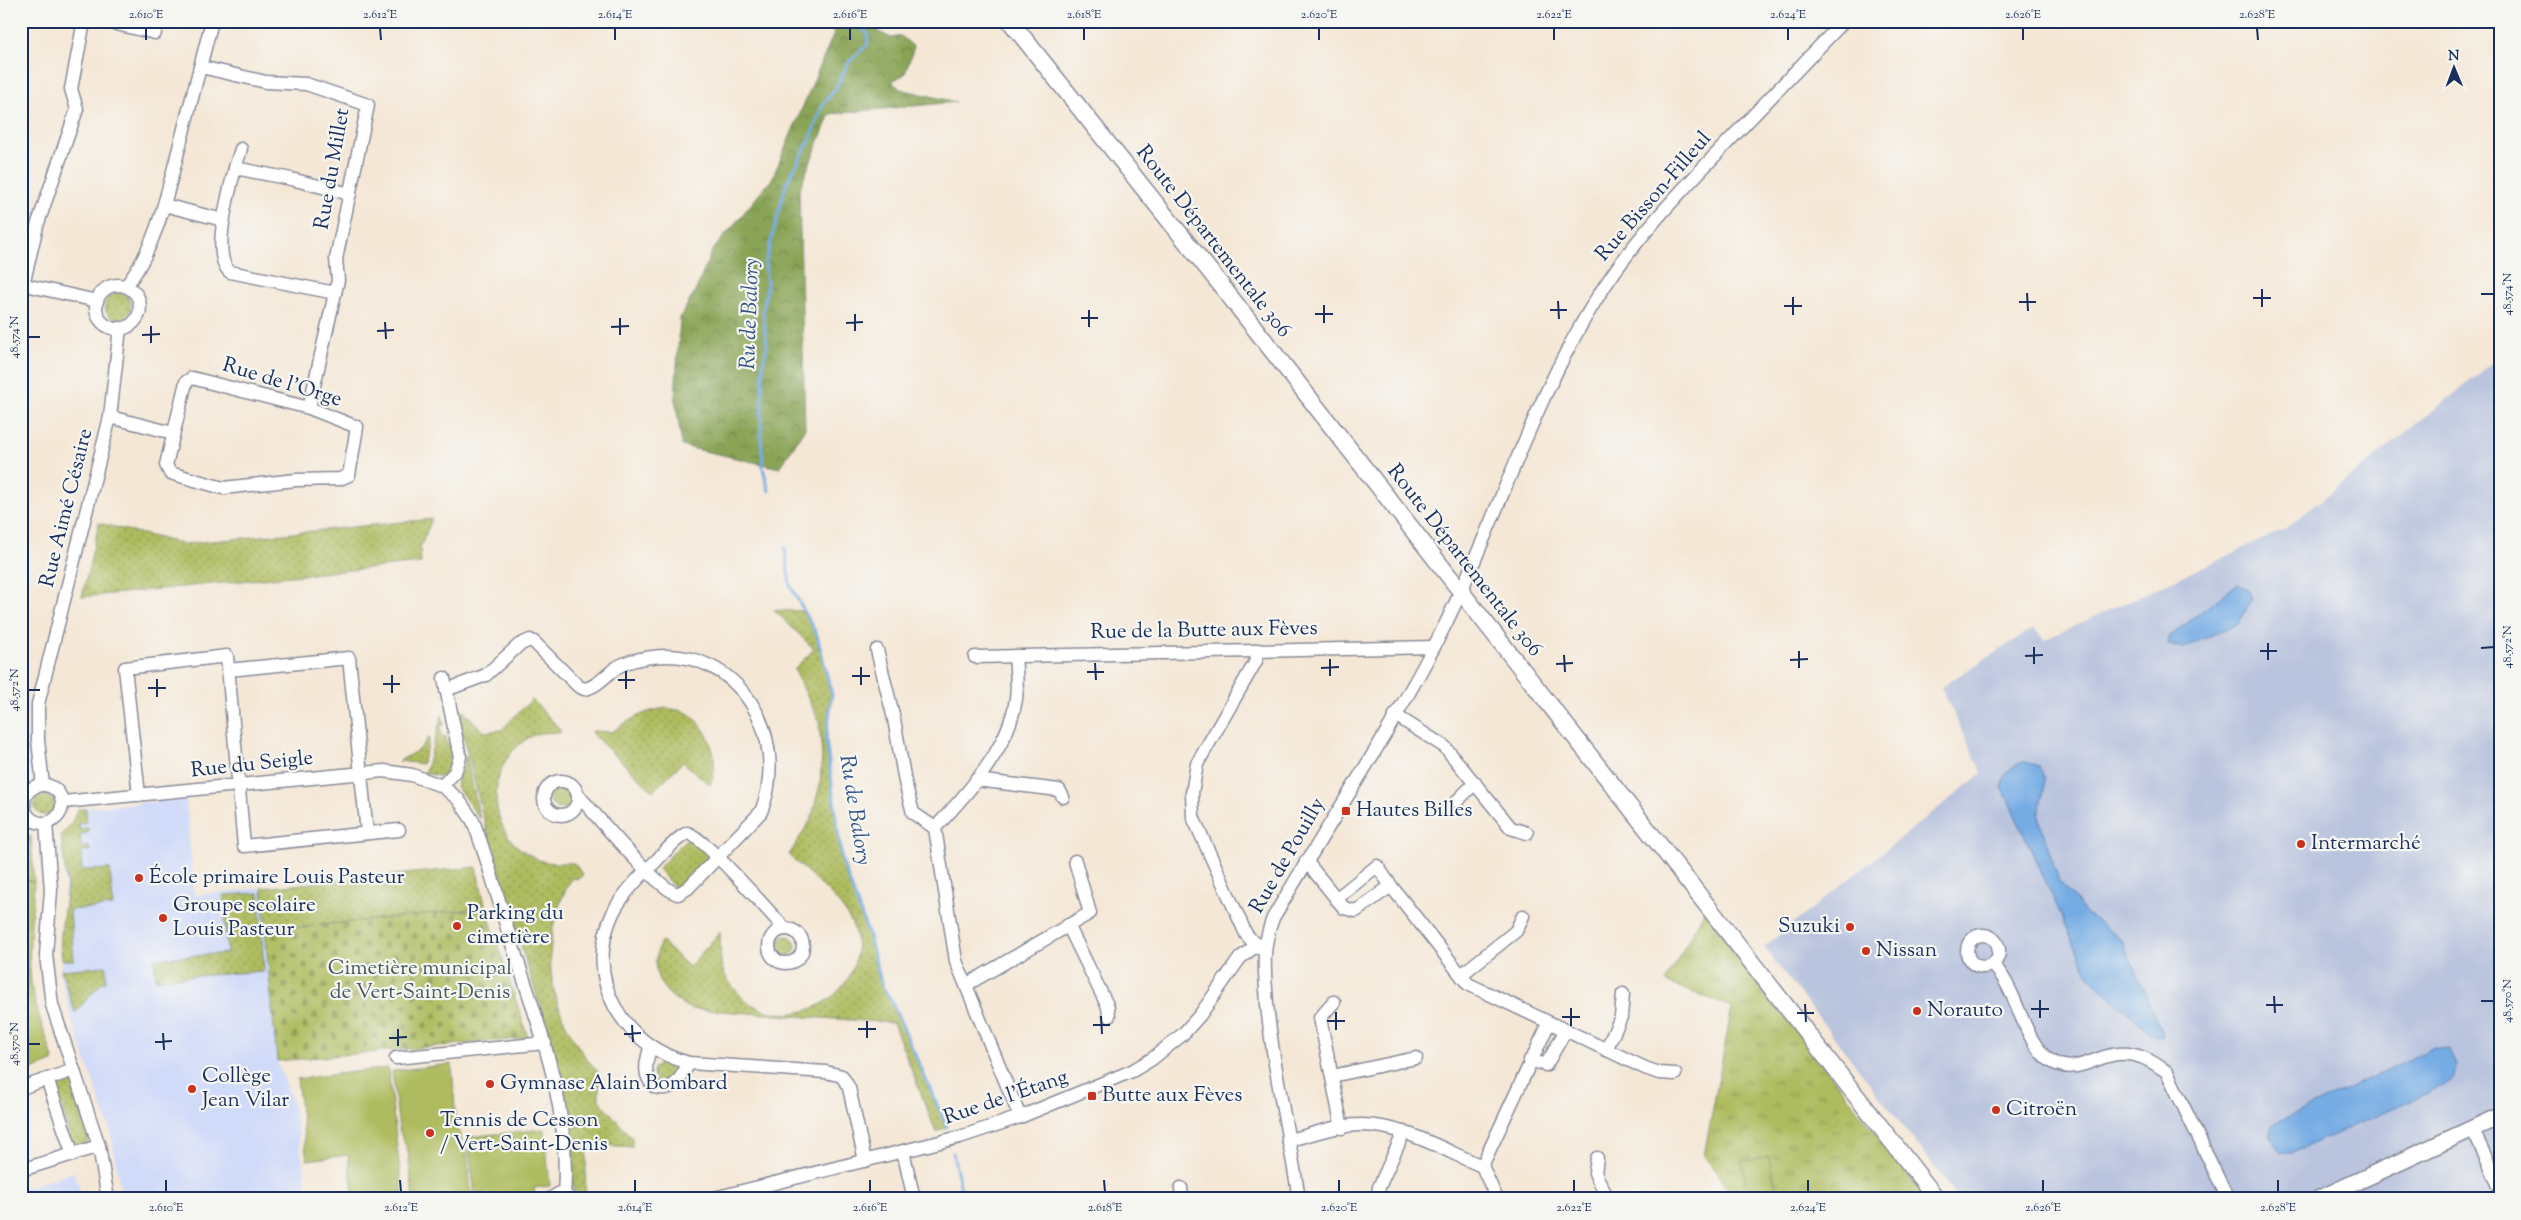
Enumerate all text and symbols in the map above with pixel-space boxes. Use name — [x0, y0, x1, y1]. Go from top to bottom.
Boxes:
text: 2.610°E — [129, 6, 164, 24]
text: 2.612°E — [363, 6, 398, 24]
text: 2.614°E — [598, 6, 633, 24]
text: 2.616°E — [833, 6, 868, 24]
text: 2.618°E — [1067, 6, 1102, 24]
text: 2.620°E — [1301, 6, 1338, 24]
text: 2.622°E — [1536, 6, 1573, 24]
text: 2.624°E — [1770, 6, 1807, 24]
text: 2.626°E — [2005, 6, 2042, 24]
text: 2.628°E — [2239, 6, 2276, 24]
north arrow — [2428, 42, 2478, 92]
text: N — [2448, 47, 2460, 67]
street label: Rue du Millet — [308, 106, 358, 232]
street label: Rue Bisson-Filleul — [1589, 125, 1719, 269]
street label: Route Départementale 306 — [1128, 139, 1298, 345]
water label: Ru de Balory — [733, 258, 769, 370]
text: 48.574°N — [2499, 272, 2517, 315]
text: 48.574°N — [6, 315, 24, 358]
street label: Rue de l'Orge — [218, 351, 346, 415]
street label: Rue Aimé Césaire — [33, 425, 101, 591]
street label: Route Départementale 306 — [1379, 458, 1549, 664]
street label: Rue de la Butte aux Fèves — [1090, 614, 1318, 648]
text: 48.572°N — [2499, 625, 2517, 669]
text: 48.572°N — [6, 668, 24, 712]
street label: Rue du Seigle — [189, 744, 315, 786]
water label: Ru de Balory — [830, 753, 879, 867]
street label: Rue de Pouilly — [1243, 792, 1334, 919]
place label: Hautes Billes — [1356, 796, 1473, 826]
marker: Hautes Billes — [1340, 805, 1352, 817]
place label: Intermarché — [2311, 829, 2421, 859]
marker: Intermarché — [2295, 838, 2307, 850]
place label: École primaire Louis Pasteur — [149, 863, 404, 893]
marker: École primaire Louis Pasteur — [133, 872, 145, 884]
place label: Groupe scolaire Louis Pasteur — [173, 891, 316, 945]
place label: Parking du cimetière — [467, 899, 564, 953]
marker: Groupe scolaire Louis Pasteur — [157, 912, 169, 924]
place label: Suzuki — [1778, 912, 1840, 942]
marker: Parking du cimetière — [451, 920, 463, 932]
marker: Suzuki — [1844, 921, 1856, 933]
place label: Nissan — [1876, 936, 1937, 966]
marker: Nissan — [1860, 945, 1872, 957]
park label: Cimetière municipal de Vert-Saint-Denis — [328, 954, 512, 1008]
text: 48.570°N — [2499, 979, 2517, 1023]
place label: Norauto — [1927, 996, 2003, 1026]
marker: Norauto — [1911, 1005, 1923, 1017]
text: 48.570°N — [6, 1022, 24, 1066]
place label: Collège Jean Vilar — [201, 1062, 289, 1116]
street label: Rue de l'Étang — [940, 1063, 1072, 1133]
place label: Gymnase Alain Bombard — [500, 1069, 728, 1099]
marker: Gymnase Alain Bombard — [484, 1078, 496, 1090]
place label: Butte aux Fèves — [1102, 1081, 1243, 1111]
marker: Collège Jean Vilar — [186, 1083, 198, 1095]
marker: Butte aux Fèves — [1086, 1090, 1098, 1102]
place label: Citroën — [2006, 1095, 2077, 1125]
marker: Citroën — [1990, 1104, 2002, 1116]
place label: Tennis de Cesson / Vert-Saint-Denis — [440, 1106, 608, 1160]
marker: Tennis de Cesson / Vert-Saint-Denis — [424, 1127, 436, 1139]
text: 2.610°E — [149, 1199, 184, 1217]
text: 2.612°E — [384, 1199, 419, 1217]
text: 2.614°E — [618, 1199, 653, 1217]
text: 2.616°E — [853, 1199, 888, 1217]
text: 2.618°E — [1088, 1199, 1123, 1217]
text: 2.620°E — [1321, 1199, 1358, 1217]
text: 2.622°E — [1556, 1199, 1593, 1217]
text: 2.624°E — [1790, 1199, 1827, 1217]
text: 2.626°E — [2025, 1199, 2062, 1217]
text: 2.628°E — [2260, 1199, 2297, 1217]

